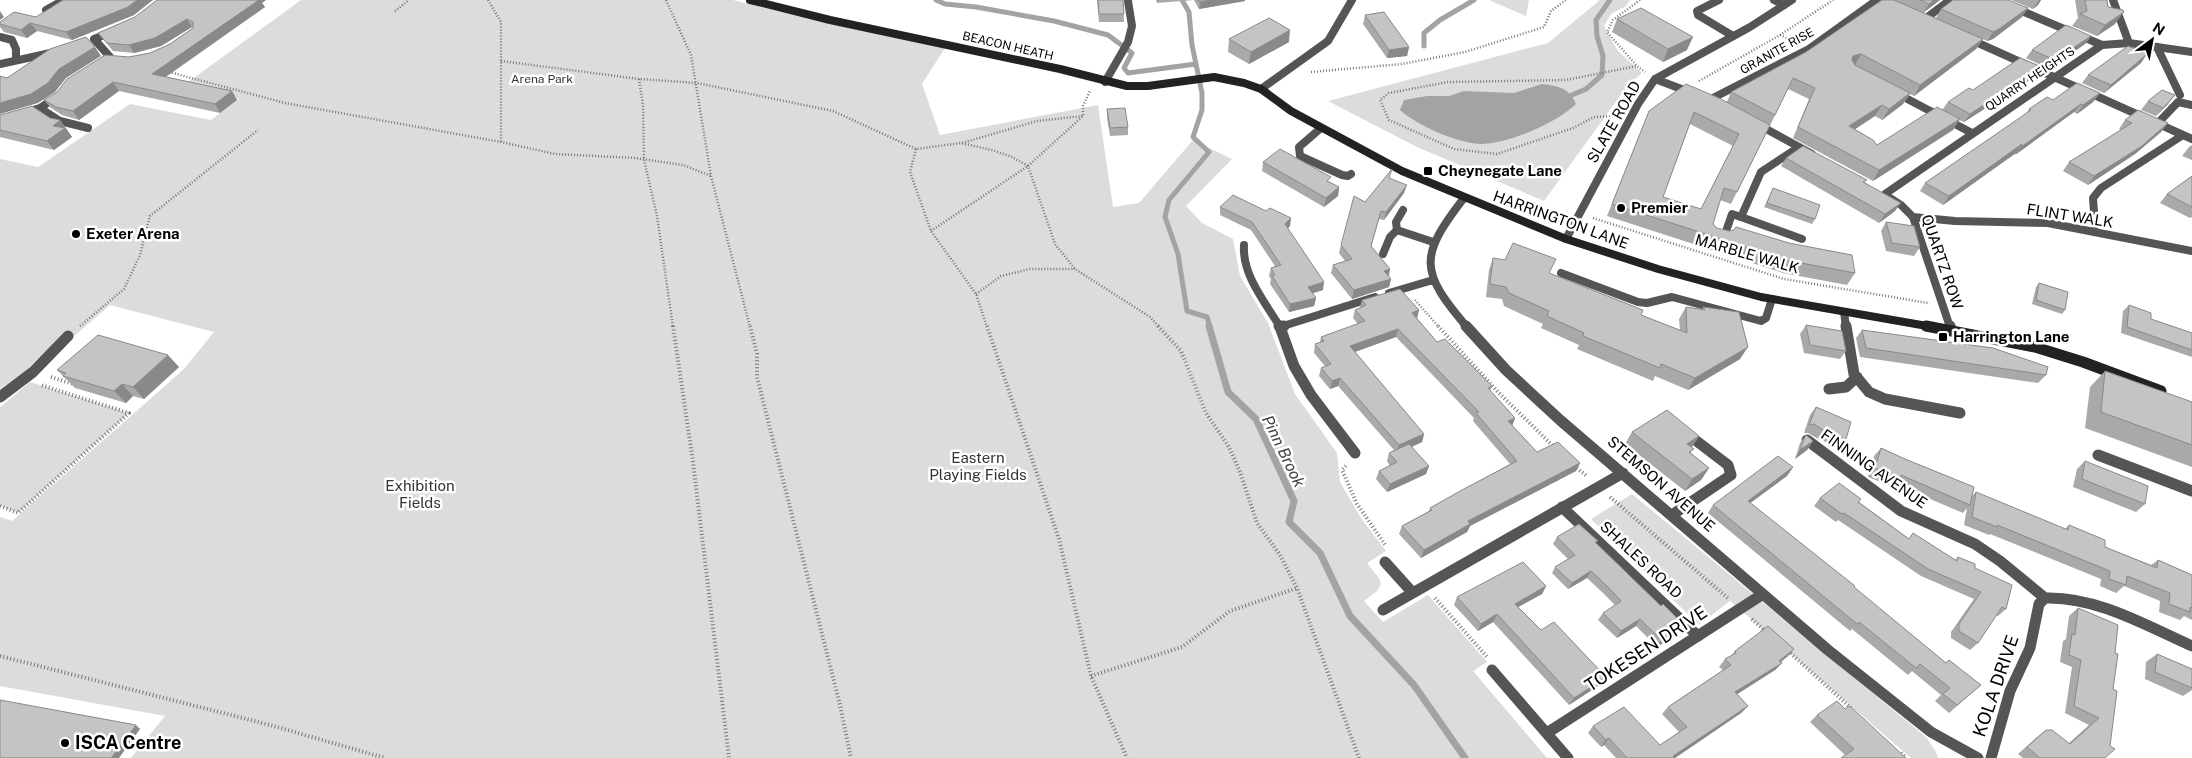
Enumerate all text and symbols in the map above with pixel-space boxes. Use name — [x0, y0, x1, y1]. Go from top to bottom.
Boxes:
north arrow — [2127, 15, 2177, 65]
text: N — [2150, 19, 2168, 39]
street label: GRANITE RISE — [1738, 25, 1816, 77]
street label: BEACON HEATH — [961, 29, 1055, 63]
street label: QUARRY HEIGHTS — [1983, 44, 2077, 114]
park label: Arena Park — [511, 72, 573, 86]
street label: SLATE ROAD — [1583, 78, 1644, 166]
place label: Cheynegate Lane — [1438, 162, 1562, 179]
marker: Cheynegate Lane — [1422, 165, 1434, 177]
street label: HARRINGTON LANE — [1491, 187, 1631, 252]
place label: Premier — [1631, 199, 1688, 216]
street label: FLINT WALK — [2026, 200, 2115, 231]
marker: Premier — [1615, 202, 1627, 214]
street label: QUARTZ ROW — [1918, 212, 1967, 311]
place label: Exeter Arena — [86, 225, 180, 242]
marker: Exeter Arena — [70, 228, 82, 240]
street label: MARBLE WALK — [1693, 231, 1801, 277]
place label: Harrington Lane — [1953, 328, 2070, 345]
marker: Harrington Lane — [1937, 331, 1949, 343]
water label: Pinn Brook — [1258, 412, 1309, 491]
street label: FINNING AVENUE — [1818, 426, 1931, 512]
street label: STEMSON AVENUE — [1604, 432, 1718, 535]
park label: Eastern Playing Fields — [929, 449, 1027, 483]
park label: Exhibition Fields — [385, 477, 455, 511]
street label: SHALES ROAD — [1597, 517, 1686, 602]
street label: TOKESEN DRIVE — [1581, 601, 1711, 696]
street label: KOLA DRIVE — [1968, 632, 2023, 740]
place label: ISCA Centre — [75, 732, 182, 753]
marker: ISCA Centre — [59, 737, 71, 749]

